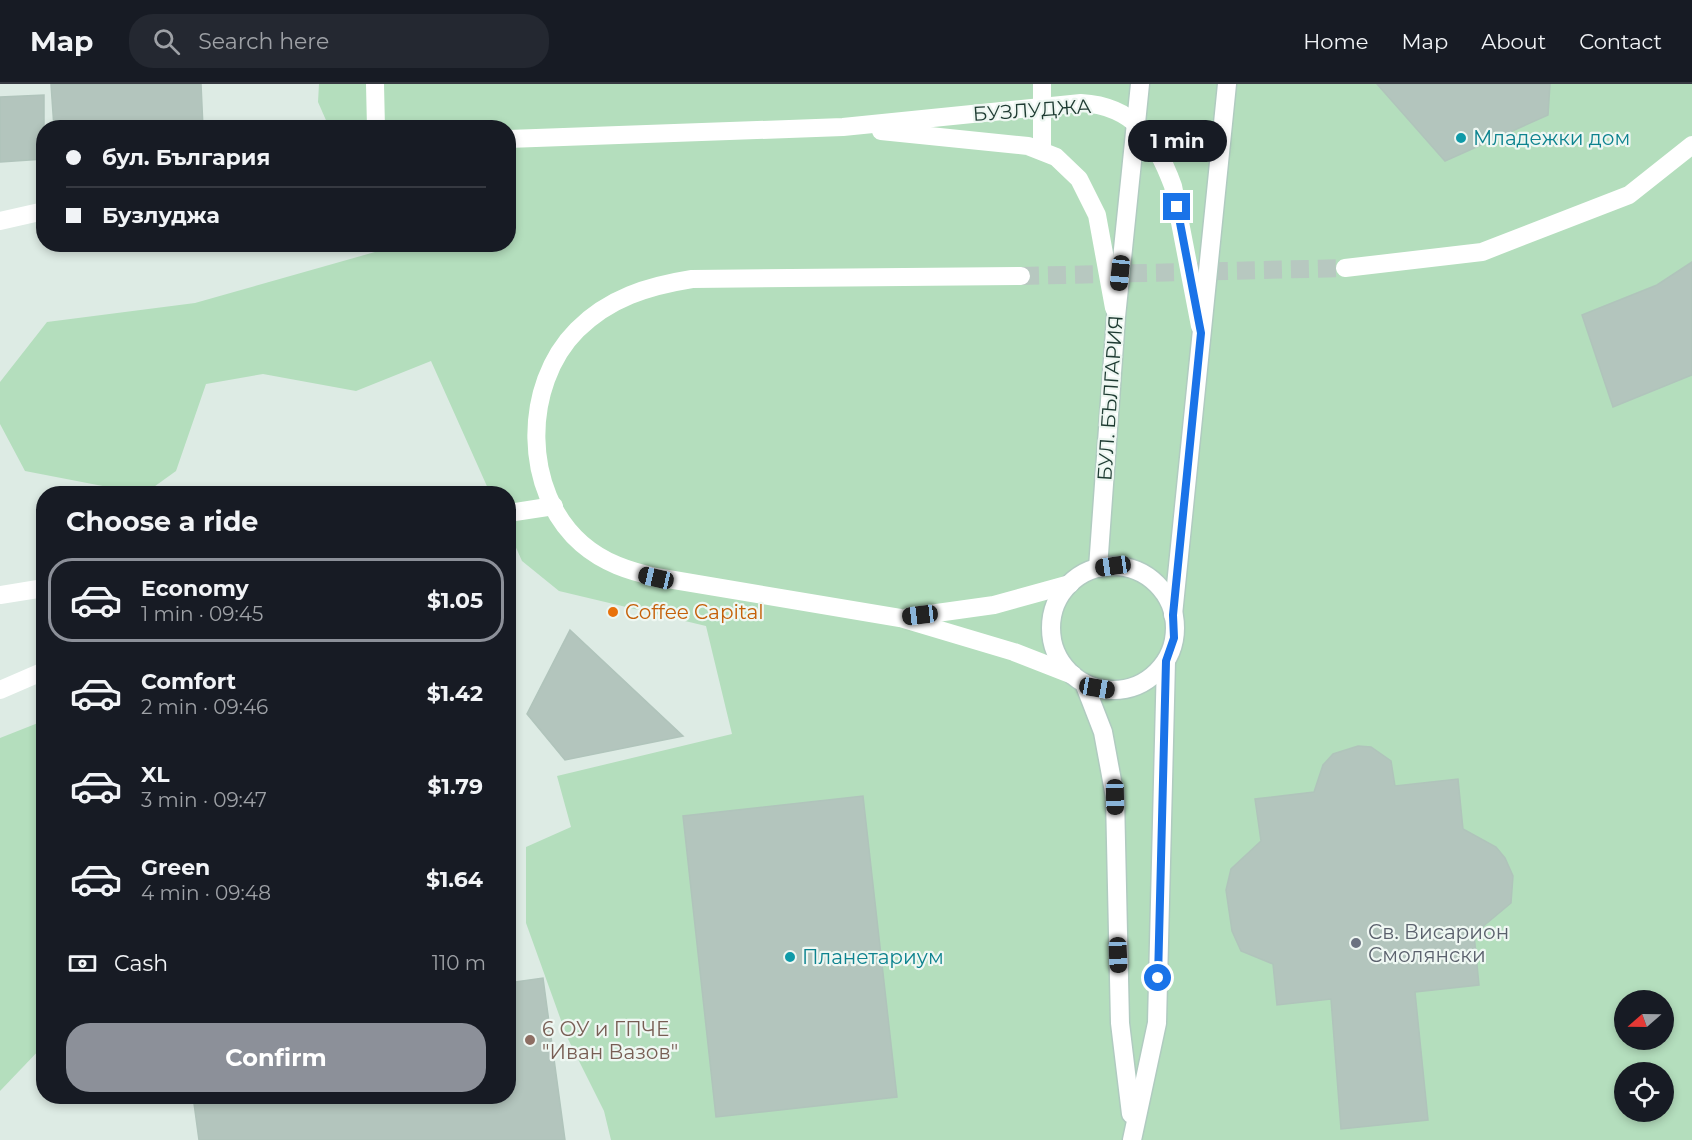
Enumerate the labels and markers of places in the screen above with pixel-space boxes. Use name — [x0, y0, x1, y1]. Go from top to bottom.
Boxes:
place label: Младежки дом — [1473, 126, 1630, 150]
marker: Младежки дом — [1454, 131, 1468, 145]
place label: Coffee Capital — [625, 600, 764, 624]
marker: Coffee Capital — [606, 605, 620, 619]
place label: Св. Висарион Смолянски — [1368, 920, 1509, 967]
marker: Св. Висарион Смолянски — [1349, 936, 1363, 950]
place label: Планетариум — [802, 945, 944, 969]
marker: Планетариум — [783, 950, 797, 964]
place label: 6 ОУ и ГПЧЕ "Иван Вазов" — [542, 1017, 678, 1064]
marker: 6 ОУ и ГПЧЕ "Иван Вазов" — [523, 1033, 537, 1047]

